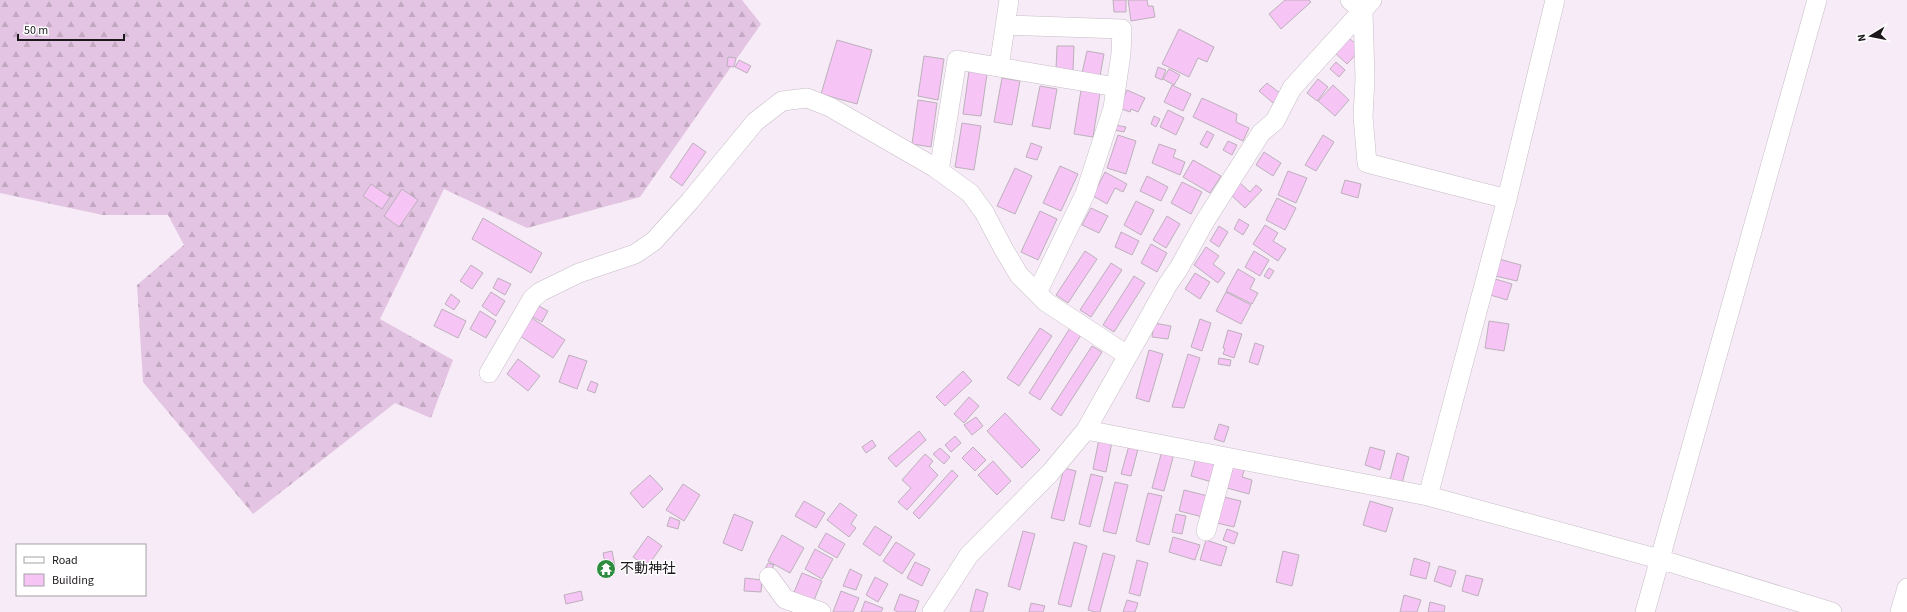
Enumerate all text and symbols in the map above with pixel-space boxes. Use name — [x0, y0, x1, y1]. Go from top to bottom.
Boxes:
scale bar — [18, 16, 124, 42]
north arrow — [1851, 16, 1891, 56]
text: 50 m — [24, 22, 48, 39]
text: N — [1854, 33, 1870, 43]
legend — [16, 544, 146, 596]
text: Road — [52, 552, 78, 569]
temple icon: 不動神社 — [595, 558, 617, 580]
place label: 不動神社 — [620, 559, 676, 579]
text: Building — [52, 572, 94, 589]

